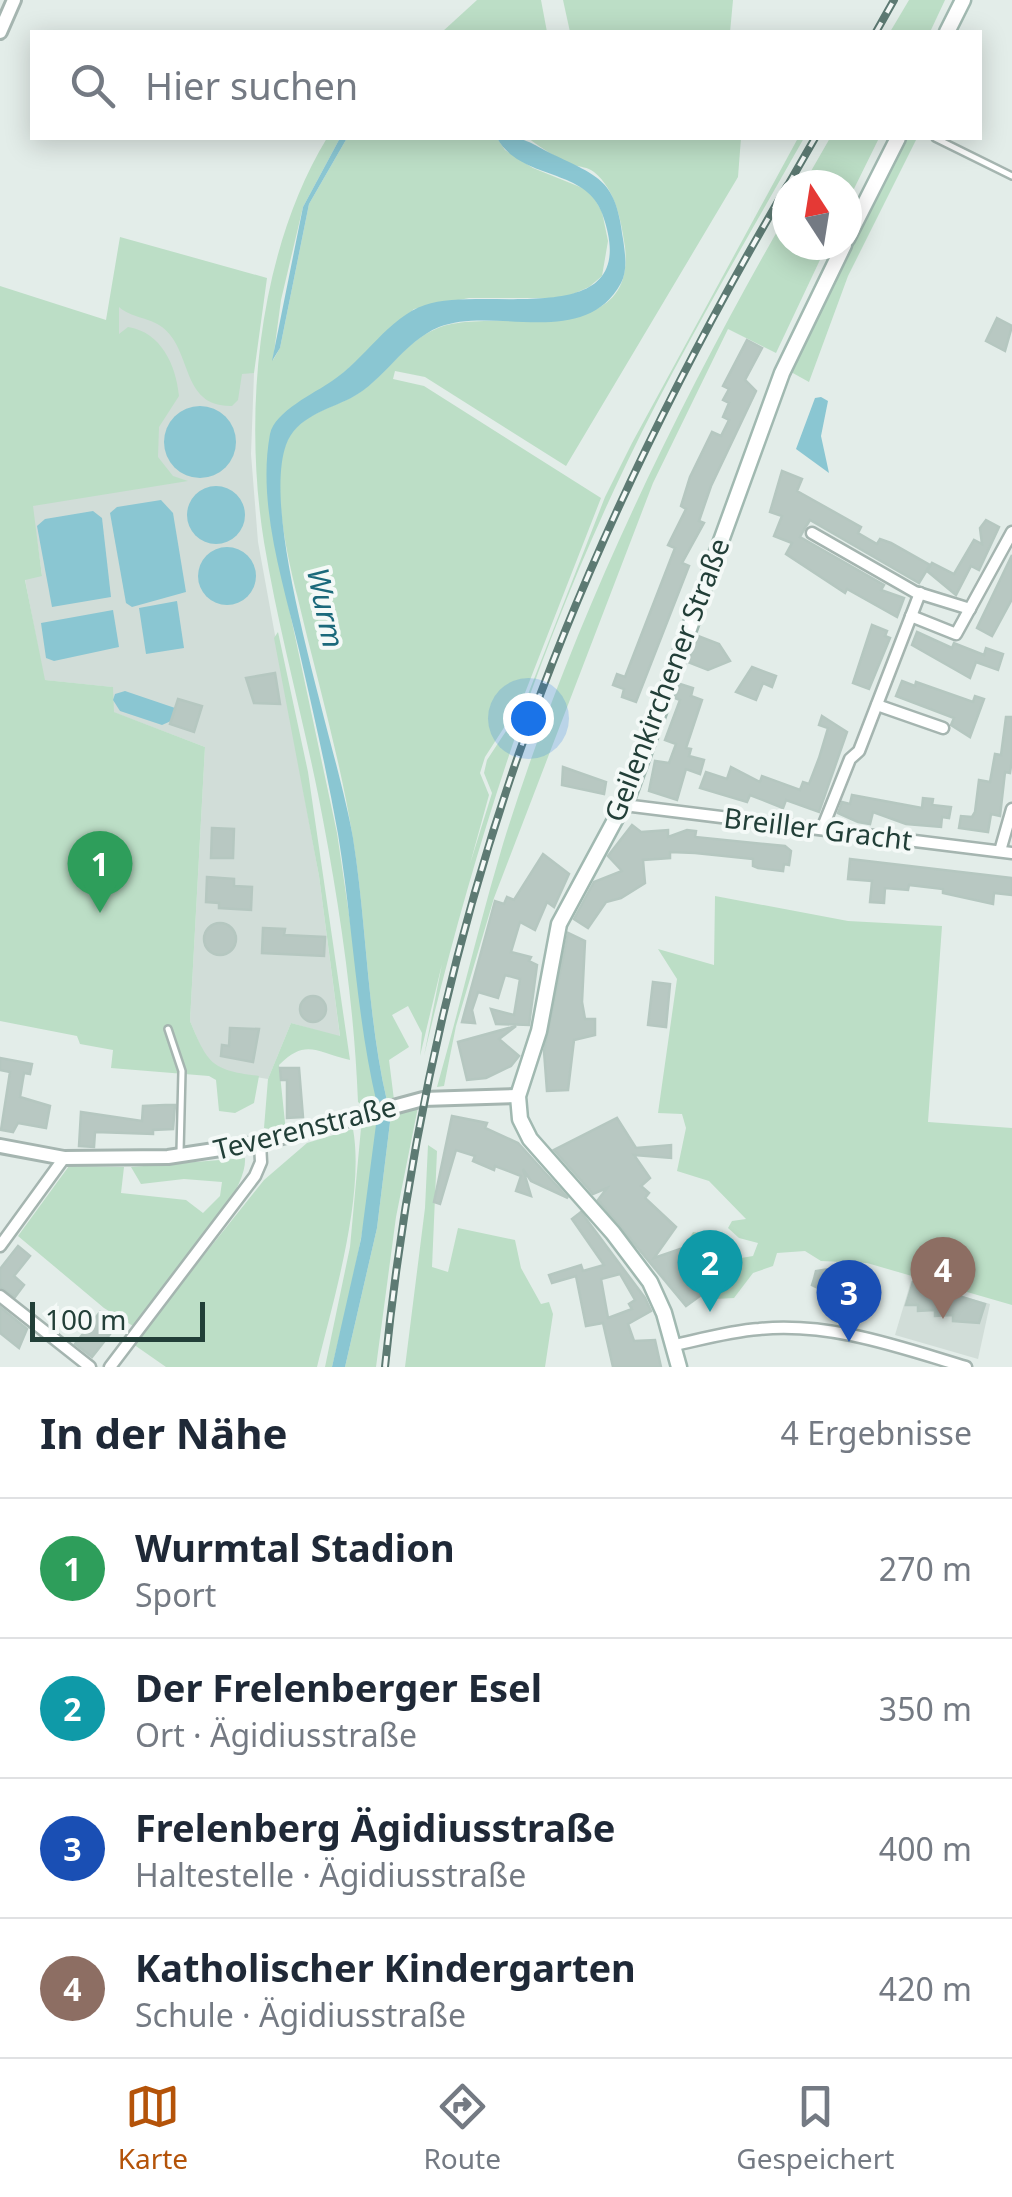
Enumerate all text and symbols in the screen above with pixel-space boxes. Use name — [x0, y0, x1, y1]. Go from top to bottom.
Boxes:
search box — [30, 30, 982, 140]
icon: search — [65, 58, 120, 113]
text: Hier suchen — [145, 59, 358, 111]
north arrow — [772, 170, 862, 260]
street label: Geilenkirchener Straße — [594, 532, 738, 827]
water label: Wurm — [298, 564, 355, 652]
your location — [503, 693, 554, 744]
street label: Breiller Gracht — [722, 798, 914, 858]
pin: 1 — [68, 830, 132, 913]
street label: Teverenstraße — [210, 1086, 400, 1168]
pin: 2 — [678, 1230, 742, 1312]
pin: 4 — [910, 1236, 976, 1319]
pin: 3 — [816, 1260, 882, 1342]
scale bar — [30, 1297, 205, 1342]
text: 100 m — [45, 1300, 127, 1338]
text: In der Nähe — [40, 1404, 288, 1461]
text: 4 Ergebnisse — [781, 1411, 972, 1454]
text: Wurmtal Stadion — [135, 1521, 455, 1573]
text: 1 — [63, 1547, 82, 1590]
text: 270 m — [879, 1547, 972, 1590]
text: Sport — [135, 1573, 216, 1616]
text: Der Frelenberger Esel — [135, 1661, 542, 1713]
text: 2 — [63, 1687, 82, 1730]
text: 350 m — [879, 1687, 972, 1730]
text: Ort · Ägidiusstraße — [135, 1713, 417, 1756]
text: Frelenberg Ägidiusstraße — [135, 1801, 616, 1853]
text: 3 — [63, 1827, 82, 1870]
text: 400 m — [879, 1827, 972, 1870]
text: Haltestelle · Ägidiusstraße — [135, 1853, 526, 1896]
text: Katholischer Kindergarten — [135, 1941, 636, 1993]
text: 4 — [63, 1967, 82, 2010]
text: 420 m — [879, 1967, 972, 2010]
text: Schule · Ägidiusstraße — [135, 1993, 466, 2036]
tab: Karte — [118, 2079, 188, 2177]
tab: Route — [423, 2079, 501, 2177]
tab: Gespeichert — [736, 2079, 894, 2177]

